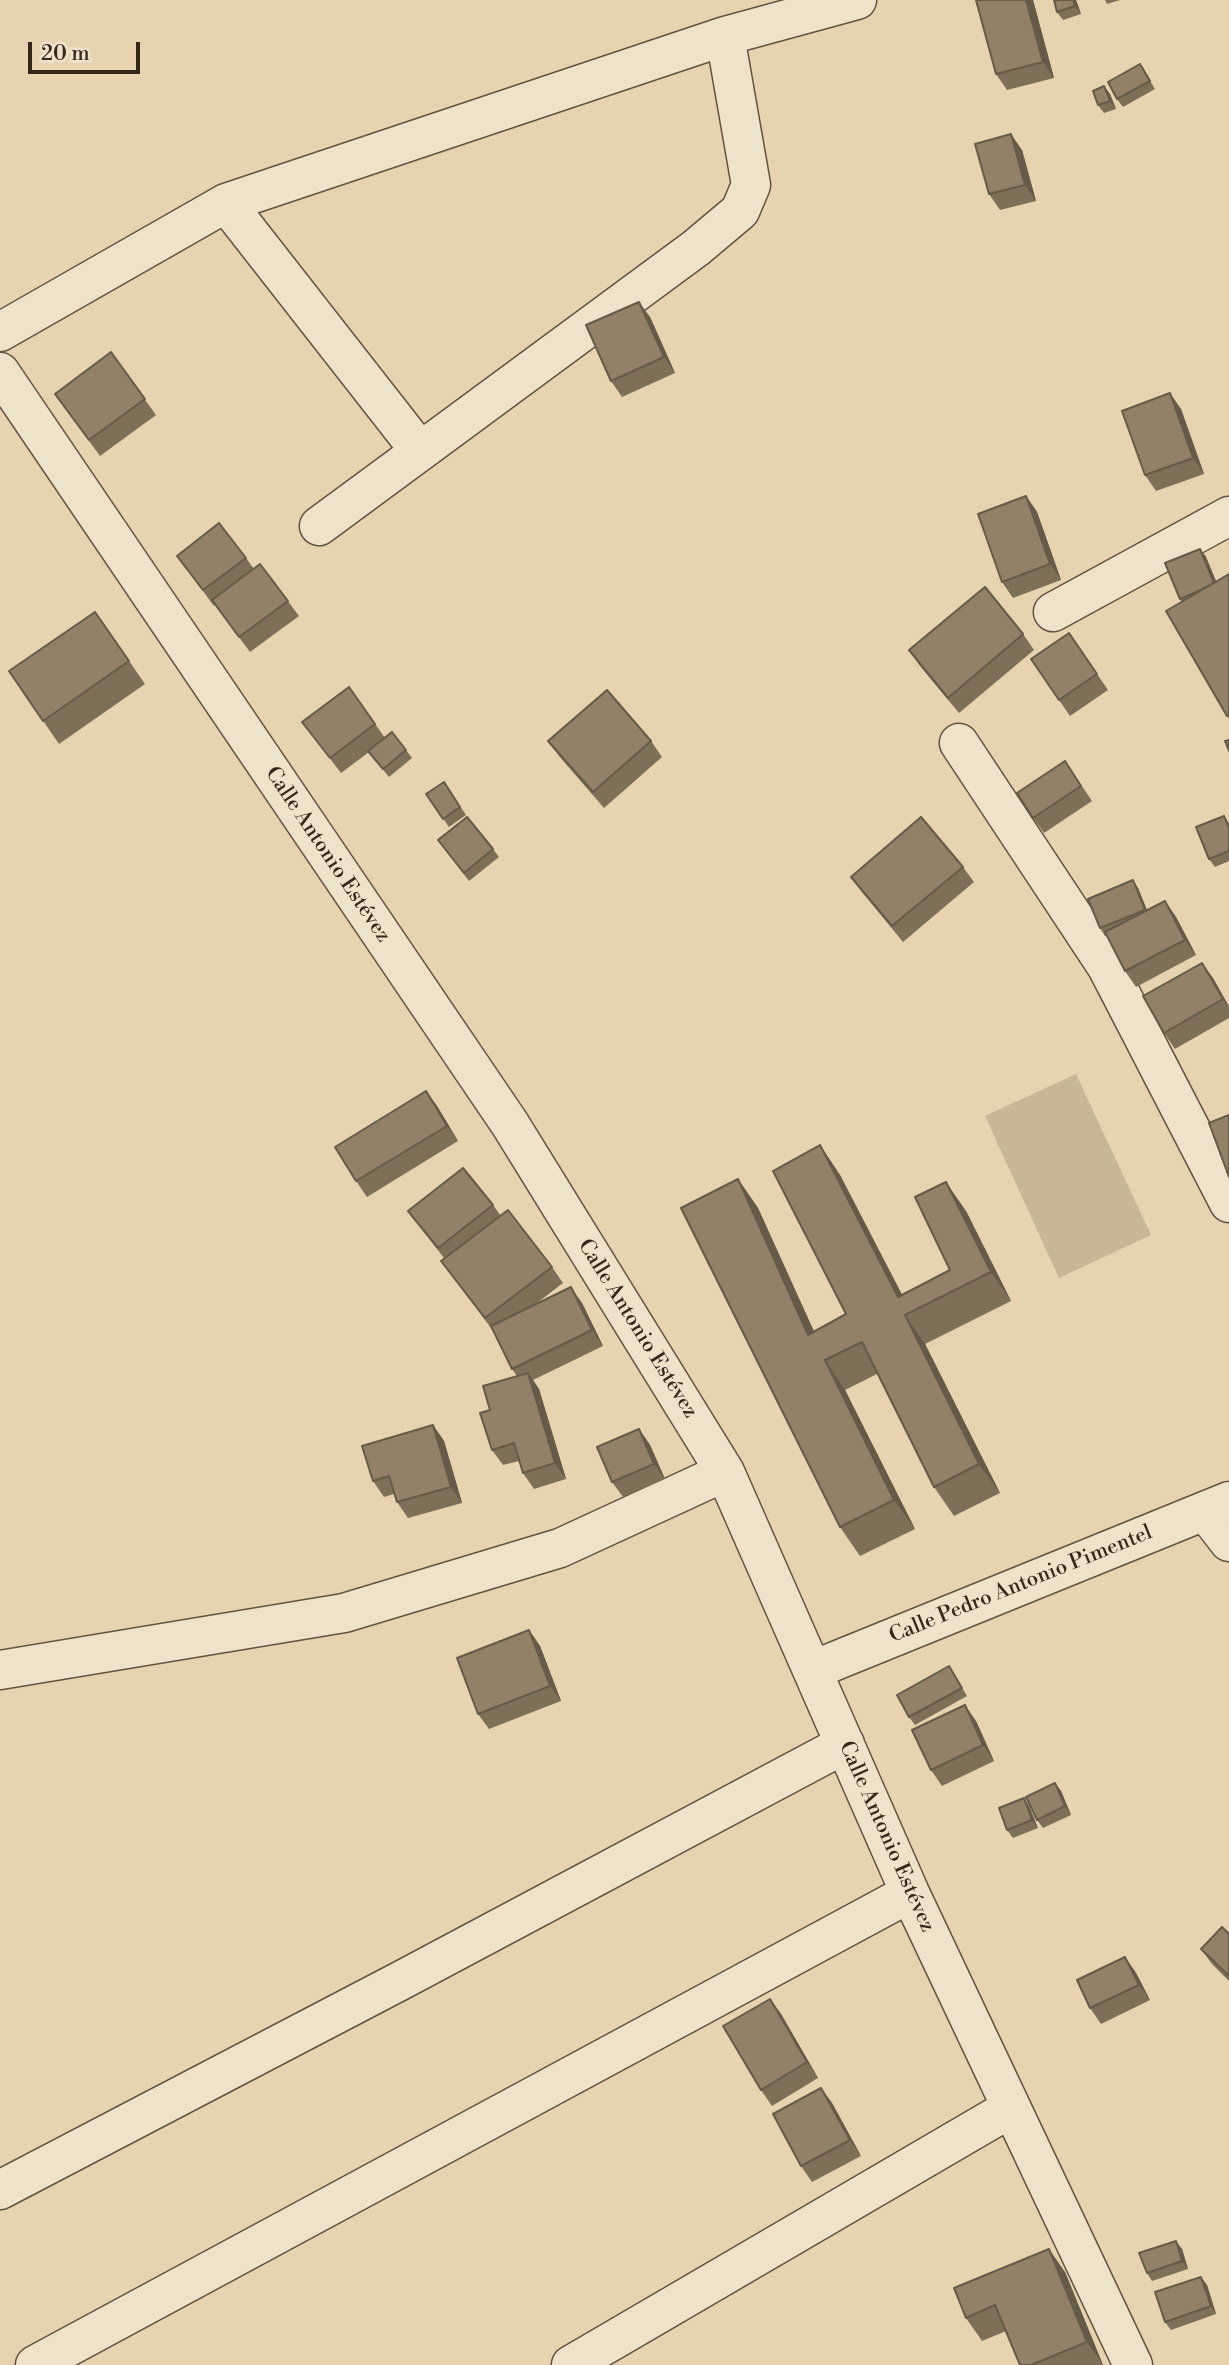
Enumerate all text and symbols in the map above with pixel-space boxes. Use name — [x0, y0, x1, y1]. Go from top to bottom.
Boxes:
scale bar — [32, 28, 144, 72]
text: 20 m — [41, 41, 90, 67]
street label: Calle Antonio Estévez — [259, 762, 395, 948]
street label: Calle Antonio Estévez — [572, 1235, 702, 1423]
street label: Calle Pedro Antonio Pimentel — [886, 1521, 1156, 1649]
street label: Calle Antonio Estévez — [833, 1738, 939, 1936]

